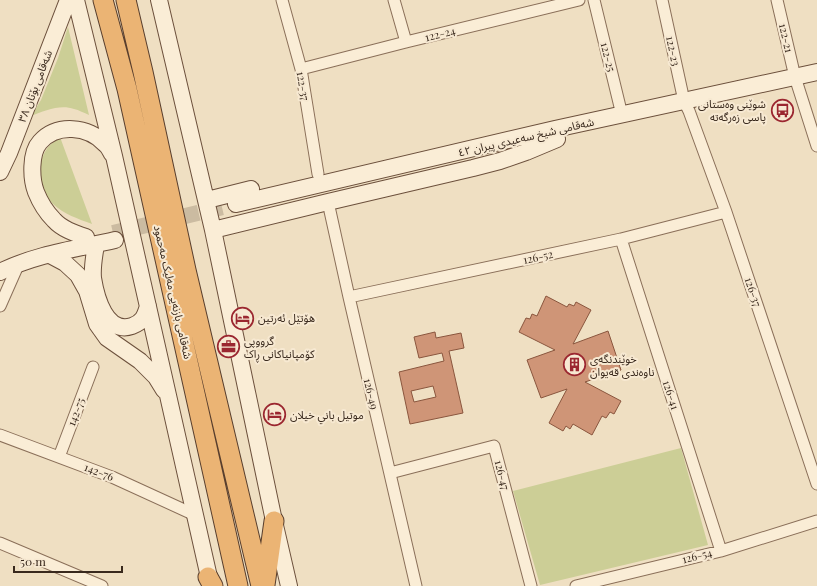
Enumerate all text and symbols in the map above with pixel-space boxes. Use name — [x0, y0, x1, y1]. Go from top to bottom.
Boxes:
street label: 122-24 — [423, 22, 457, 45]
street label: 122-21 — [776, 22, 797, 54]
street label: 122-23 — [663, 35, 684, 67]
street label: 122-25 — [598, 41, 619, 74]
street label: شەقامی بۆتان ٣٨ — [14, 47, 55, 124]
street label: 122-37 — [294, 70, 314, 102]
place label: شوێنی وەستانی پاسی زەرگەتە — [698, 96, 766, 125]
bus stop icon: شوێنی وەستانی پاسی زەرگەتە — [769, 97, 795, 123]
street label: شەقامی شیخ سەعیدی پیران ٤٢ — [457, 114, 596, 160]
street label: شەقامی بازنەیی مەلیک مەحمود — [151, 223, 196, 361]
street label: 126-52 — [521, 246, 554, 267]
street label: 126-37 — [742, 275, 765, 309]
hotel icon: هۆتێل ئەرتین — [230, 305, 256, 331]
place label: هۆتێل ئەرتین — [258, 310, 315, 325]
place label: گرووپی کۆمپانیاکانی ڕاک — [244, 333, 315, 363]
office icon: گرووپی کۆمپانیاکانی ڕاک — [216, 334, 242, 360]
place label: خوێندنگەی ناوەندی قەیوان — [590, 351, 654, 379]
building icon: خوێندنگەی ناوەندی قەیوان — [561, 352, 587, 378]
street label: 126-49 — [361, 377, 382, 411]
street label: 126-41 — [660, 378, 683, 411]
street label: 142-75 — [63, 395, 88, 428]
hotel icon: موتيل باني خيلان — [262, 402, 288, 428]
place label: موتيل باني خيلان — [290, 407, 364, 425]
street label: 126-47 — [492, 458, 514, 492]
street label: 142-76 — [82, 459, 116, 484]
street label: 126-54 — [680, 544, 714, 566]
scale bar — [14, 548, 122, 574]
text: 50 m — [20, 553, 46, 569]

